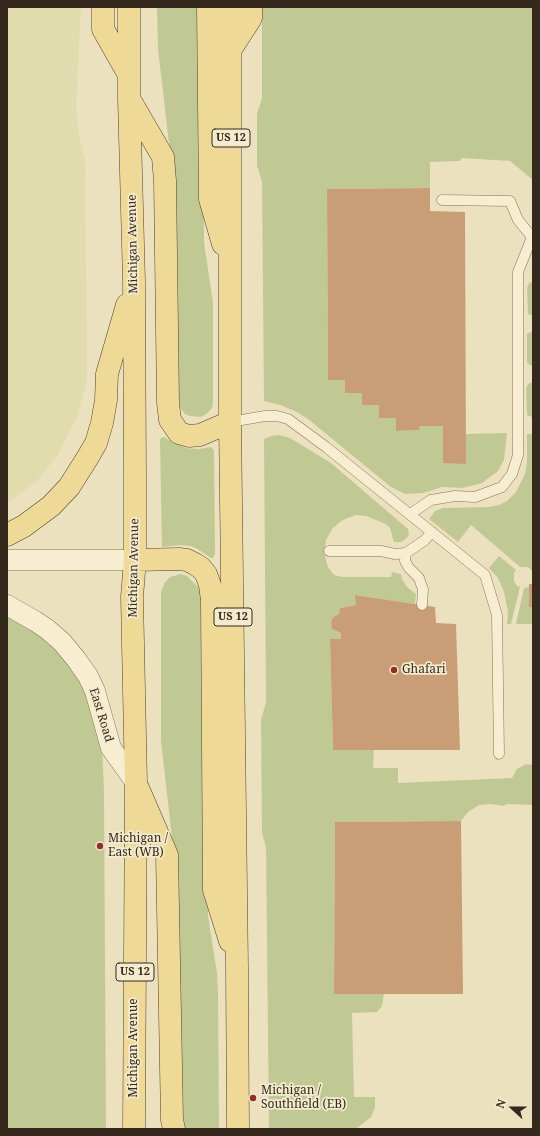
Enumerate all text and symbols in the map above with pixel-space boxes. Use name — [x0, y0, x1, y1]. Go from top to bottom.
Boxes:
road number: US 12 — [212, 129, 250, 147]
street label: Michigan Avenue — [125, 194, 141, 294]
street label: Michigan Avenue — [126, 518, 142, 618]
road number: US 12 — [214, 608, 252, 626]
place label: Ghafari — [402, 663, 446, 677]
marker: Ghafari — [389, 665, 399, 675]
street label: East Road — [86, 686, 116, 744]
place label: Michigan / East (WB) — [108, 832, 168, 860]
marker: Michigan / East (WB) — [95, 841, 105, 851]
road number: US 12 — [116, 963, 154, 981]
street label: Michigan Avenue — [127, 998, 141, 1098]
place label: Michigan / Southfield (EB) — [261, 1084, 346, 1112]
north arrow — [492, 1088, 532, 1128]
marker: Michigan / Southfield (EB) — [248, 1093, 258, 1103]
text: N — [492, 1097, 509, 1110]

